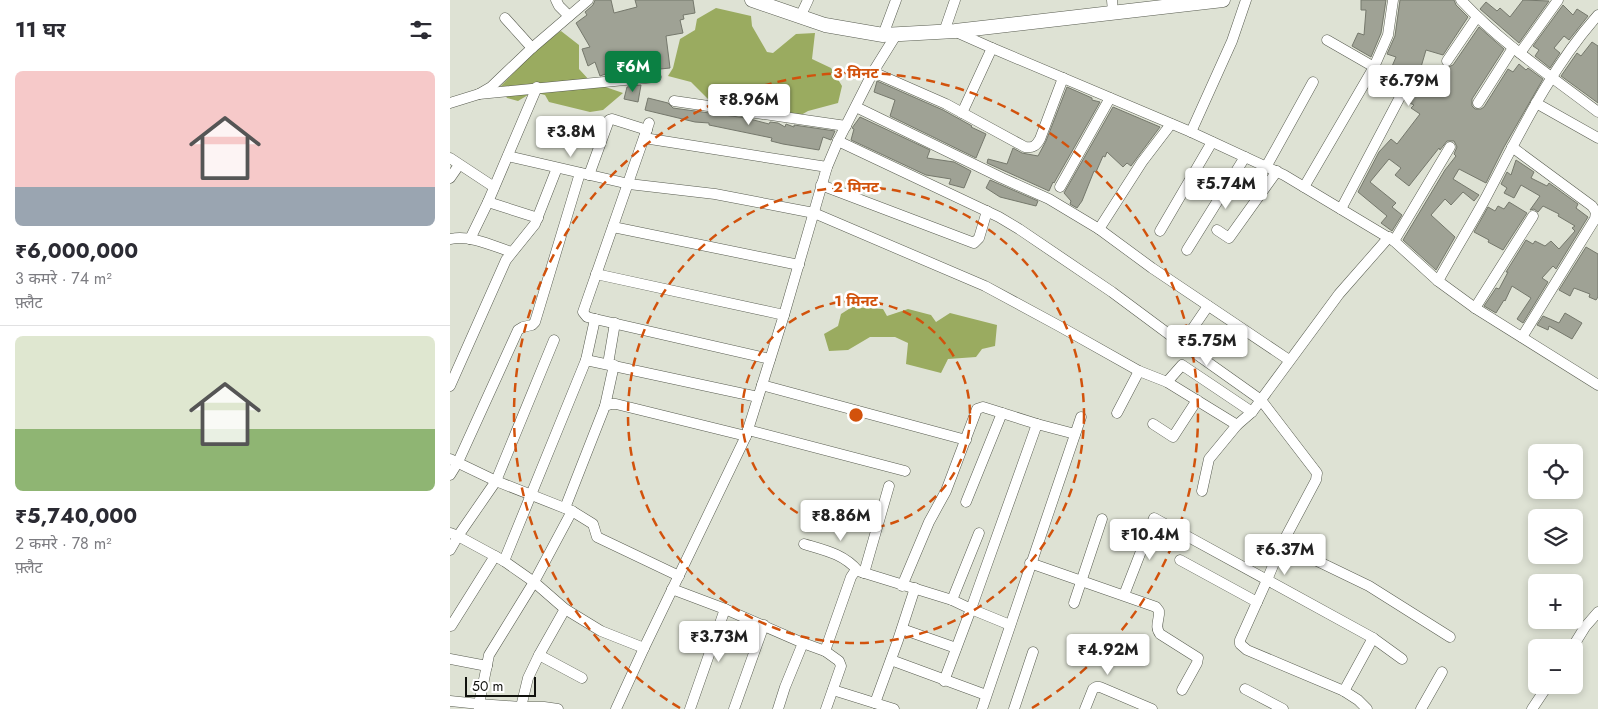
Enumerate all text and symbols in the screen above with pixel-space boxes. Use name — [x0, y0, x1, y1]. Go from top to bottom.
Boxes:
text: 11 घर — [15, 15, 66, 45]
icon: filters — [407, 16, 435, 44]
pin: ₹6M — [609, 51, 657, 93]
text: ₹6M — [616, 55, 650, 78]
text: 3 मिनट — [833, 62, 880, 84]
pin: ₹6.79M — [1368, 64, 1450, 107]
text: ₹6.79M — [1379, 69, 1439, 92]
pin: ₹8.96M — [708, 84, 790, 126]
text: ₹8.96M — [719, 88, 779, 111]
icon: home — [180, 103, 270, 193]
pin: ₹3.8M — [536, 116, 606, 158]
text: ₹3.8M — [547, 120, 595, 143]
pin: ₹5.74M — [1185, 168, 1267, 210]
text: ₹5.74M — [1196, 172, 1256, 195]
text: 2 मिनट — [833, 176, 880, 198]
text: ₹6,000,000 — [15, 236, 138, 266]
text: 3 कमरे · 74 m² — [15, 267, 112, 290]
text: 1 मिनट — [834, 290, 879, 312]
text: फ़्लैट — [15, 291, 43, 314]
pin: ₹5.75M — [1166, 324, 1248, 367]
text: ₹5.75M — [1178, 329, 1236, 352]
icon: home — [180, 369, 270, 459]
centre of rings — [847, 406, 865, 424]
map controls — [1528, 444, 1583, 694]
button: locate — [1528, 444, 1583, 499]
pin: ₹8.86M — [800, 500, 882, 542]
text: ₹5,740,000 — [15, 501, 137, 531]
text: ₹8.86M — [811, 504, 871, 527]
button: layers — [1528, 509, 1583, 564]
pin: ₹10.4M — [1109, 518, 1191, 561]
text: ₹10.4M — [1121, 523, 1179, 546]
text: 2 कमरे · 78 m² — [15, 532, 112, 555]
pin: ₹6.37M — [1244, 534, 1326, 576]
text: ₹6.37M — [1256, 538, 1314, 561]
text: फ़्लैट — [15, 556, 43, 579]
button: + — [1528, 574, 1583, 629]
pin: ₹3.73M — [678, 620, 760, 663]
text: ₹3.73M — [690, 625, 748, 648]
pin: ₹4.92M — [1067, 634, 1149, 676]
text: ₹4.92M — [1078, 638, 1138, 661]
button: − — [1528, 639, 1583, 694]
scale bar — [465, 674, 536, 697]
text: 50 m — [472, 676, 503, 696]

